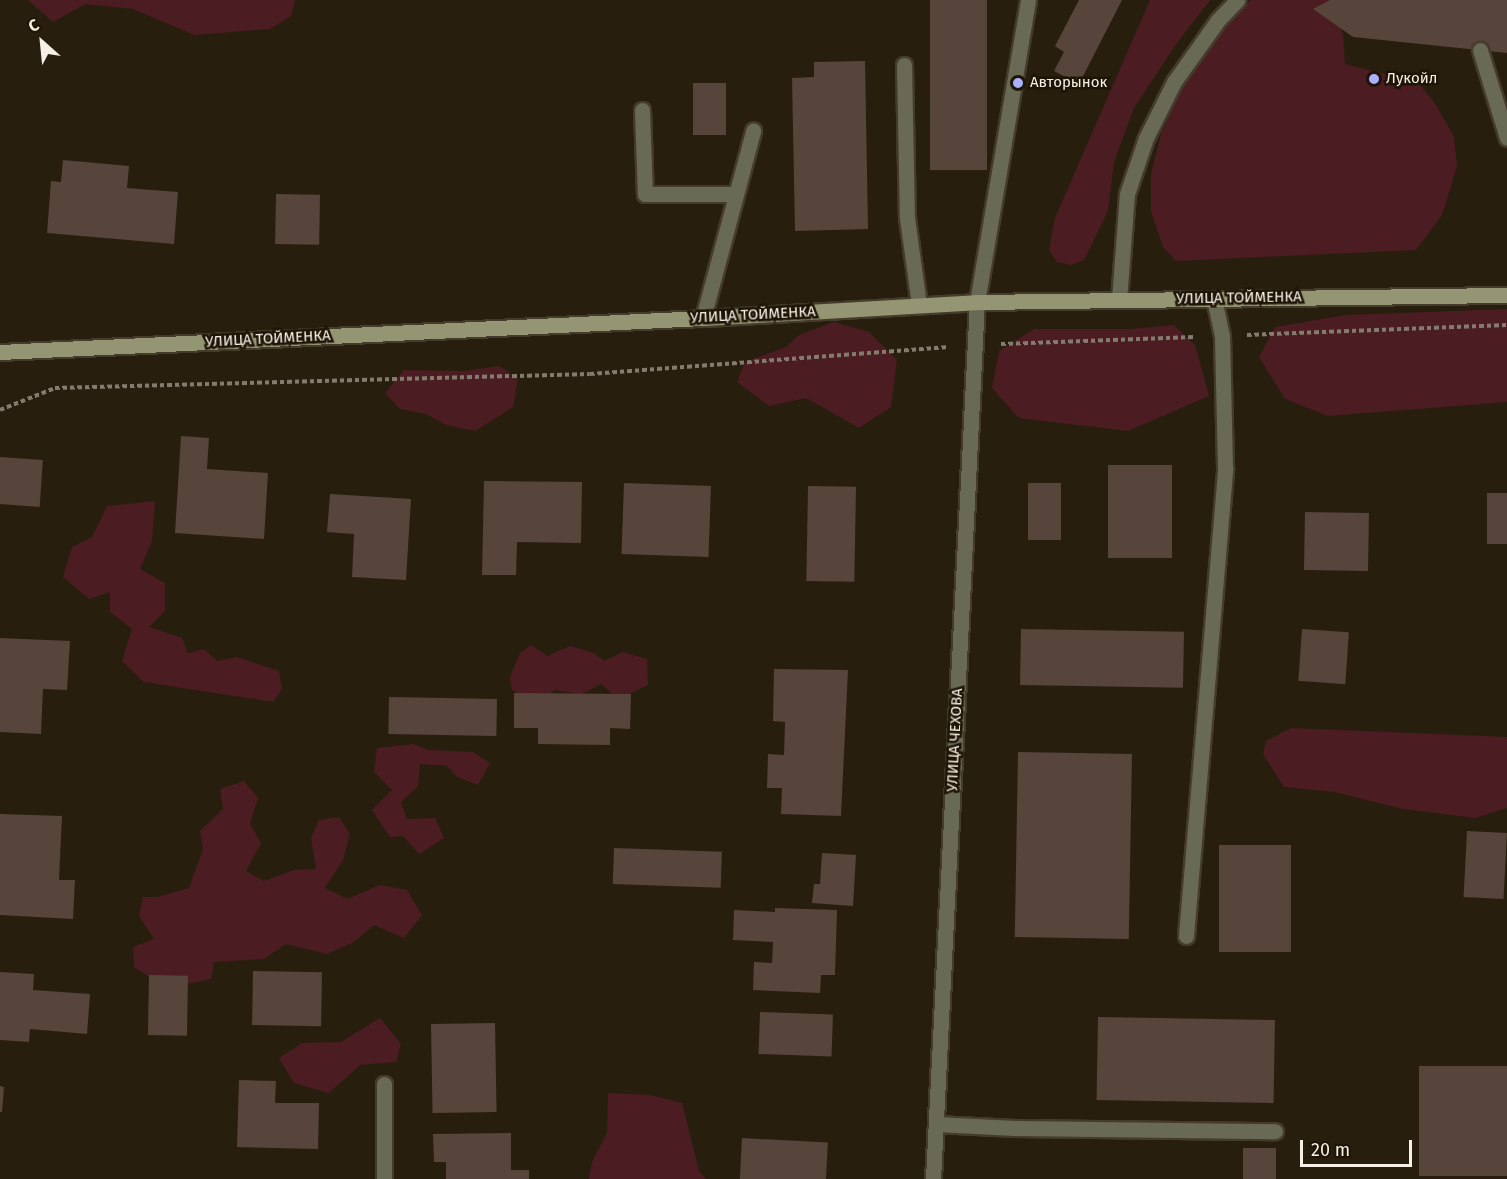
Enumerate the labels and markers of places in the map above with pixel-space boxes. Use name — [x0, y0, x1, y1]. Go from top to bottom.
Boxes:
place label: Лукойл — [1386, 70, 1437, 88]
marker: Лукойл — [1367, 72, 1381, 86]
place label: Авторынок — [1030, 74, 1107, 92]
marker: Авторынок — [1011, 76, 1025, 90]

